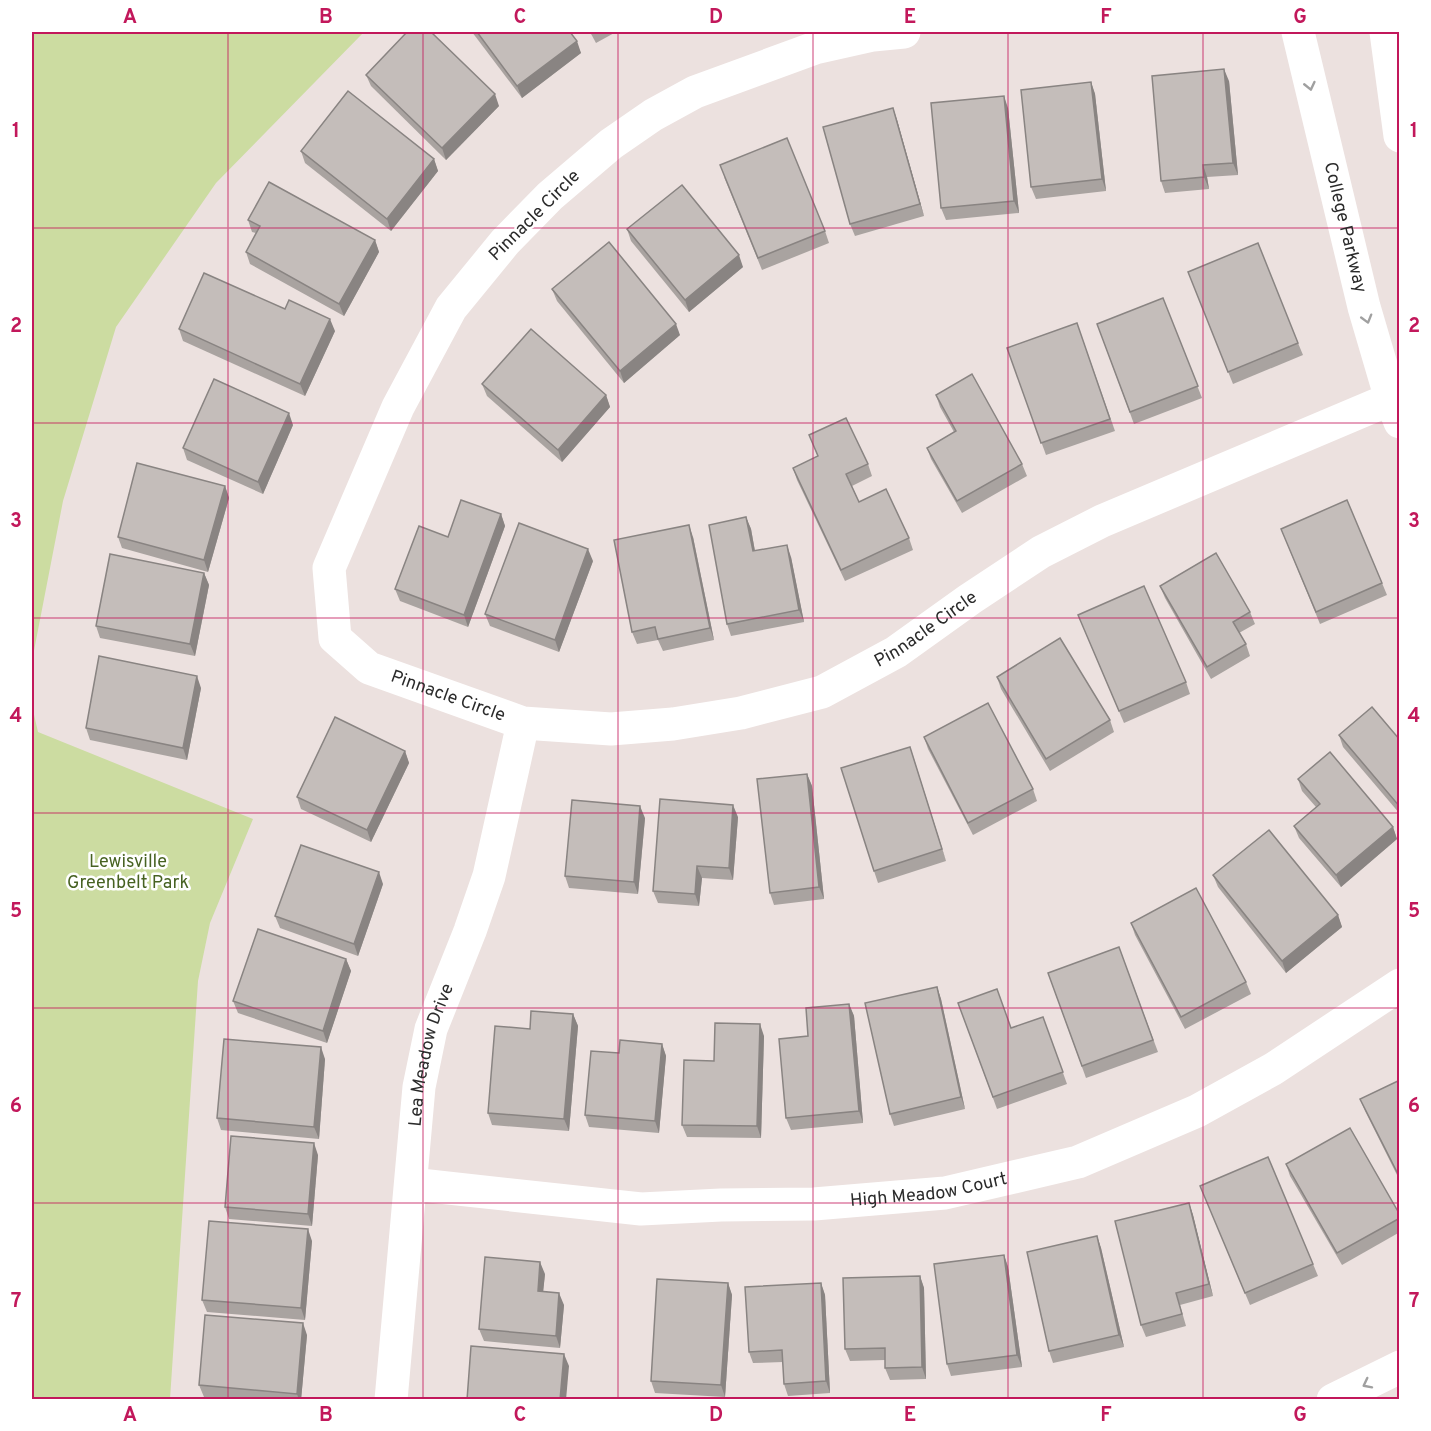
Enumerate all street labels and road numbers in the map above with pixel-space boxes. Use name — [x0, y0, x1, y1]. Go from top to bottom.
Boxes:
street label: College Parkway — [1318, 160, 1372, 295]
street label: Pinnacle Circle — [484, 165, 586, 267]
street label: Pinnacle Circle — [870, 586, 982, 673]
street label: Pinnacle Circle — [388, 665, 508, 727]
street label: Lea Meadow Drive — [404, 980, 459, 1128]
street label: High Meadow Court — [849, 1167, 1009, 1212]

